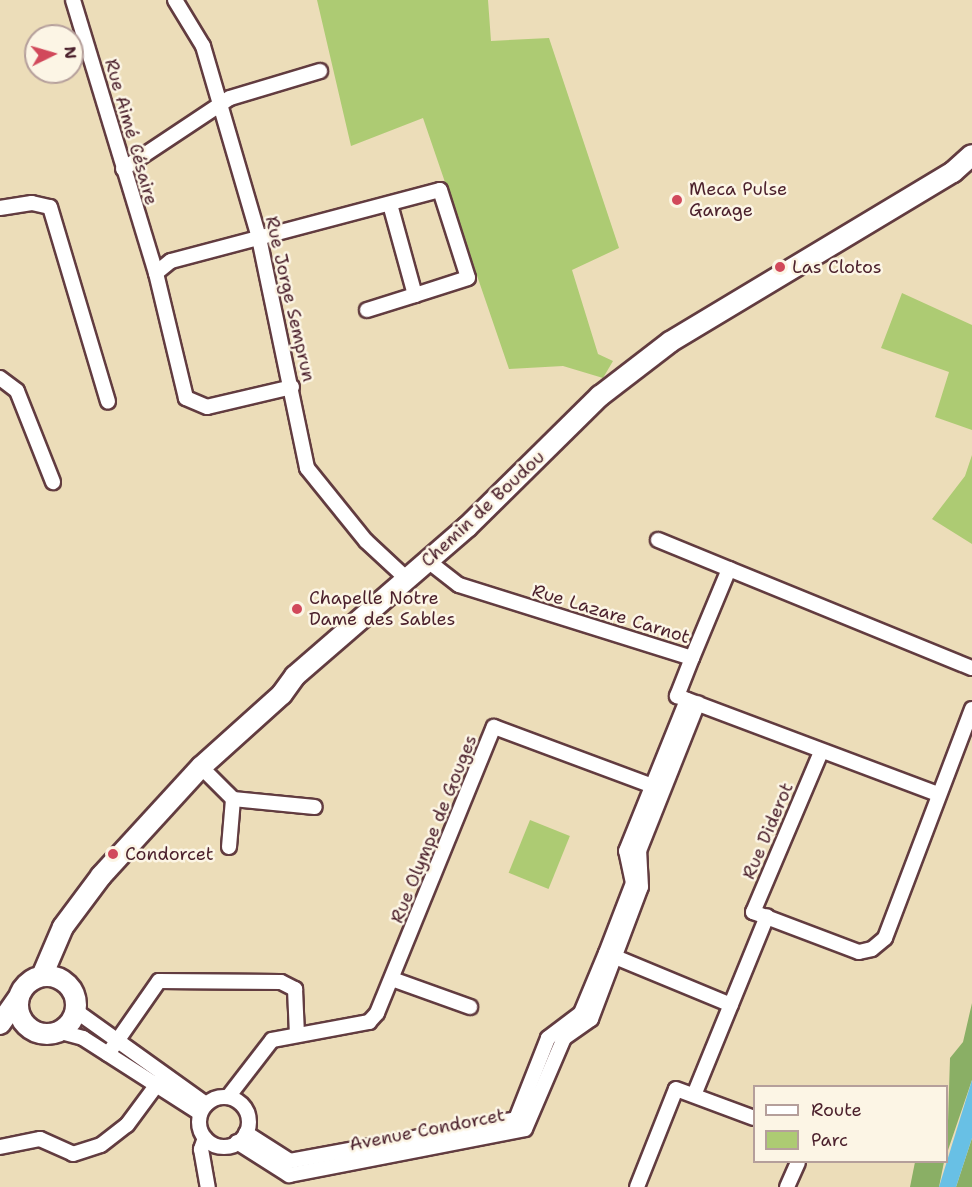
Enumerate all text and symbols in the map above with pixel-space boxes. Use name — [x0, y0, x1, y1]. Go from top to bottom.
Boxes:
north arrow — [24, 24, 84, 84]
text: N — [59, 45, 81, 60]
street label: Rue Aimé Césaire — [100, 56, 162, 208]
place label: Meca Pulse Garage — [689, 179, 787, 222]
marker: Meca Pulse Garage — [670, 193, 684, 207]
street label: Rue Jorge Semprun — [260, 214, 320, 384]
place label: Las Clotos — [792, 256, 882, 278]
marker: Las Clotos — [773, 260, 787, 274]
street label: Chemin de Boudou — [417, 446, 549, 572]
street label: Rue Lazare Carnot — [530, 580, 692, 648]
place label: Chapelle Notre Dame des Sables — [309, 588, 455, 630]
marker: Chapelle Notre Dame des Sables — [290, 602, 304, 616]
street label: Rue Olympe de Gouges — [386, 732, 482, 926]
street label: Rue Diderot — [738, 779, 798, 883]
place label: Condorcet — [125, 843, 214, 865]
marker: Condorcet — [106, 847, 120, 861]
legend — [753, 1085, 948, 1163]
text: Route — [811, 1098, 862, 1122]
street label: Avenue Condorcet — [347, 1104, 507, 1156]
text: Parc — [811, 1128, 848, 1152]

